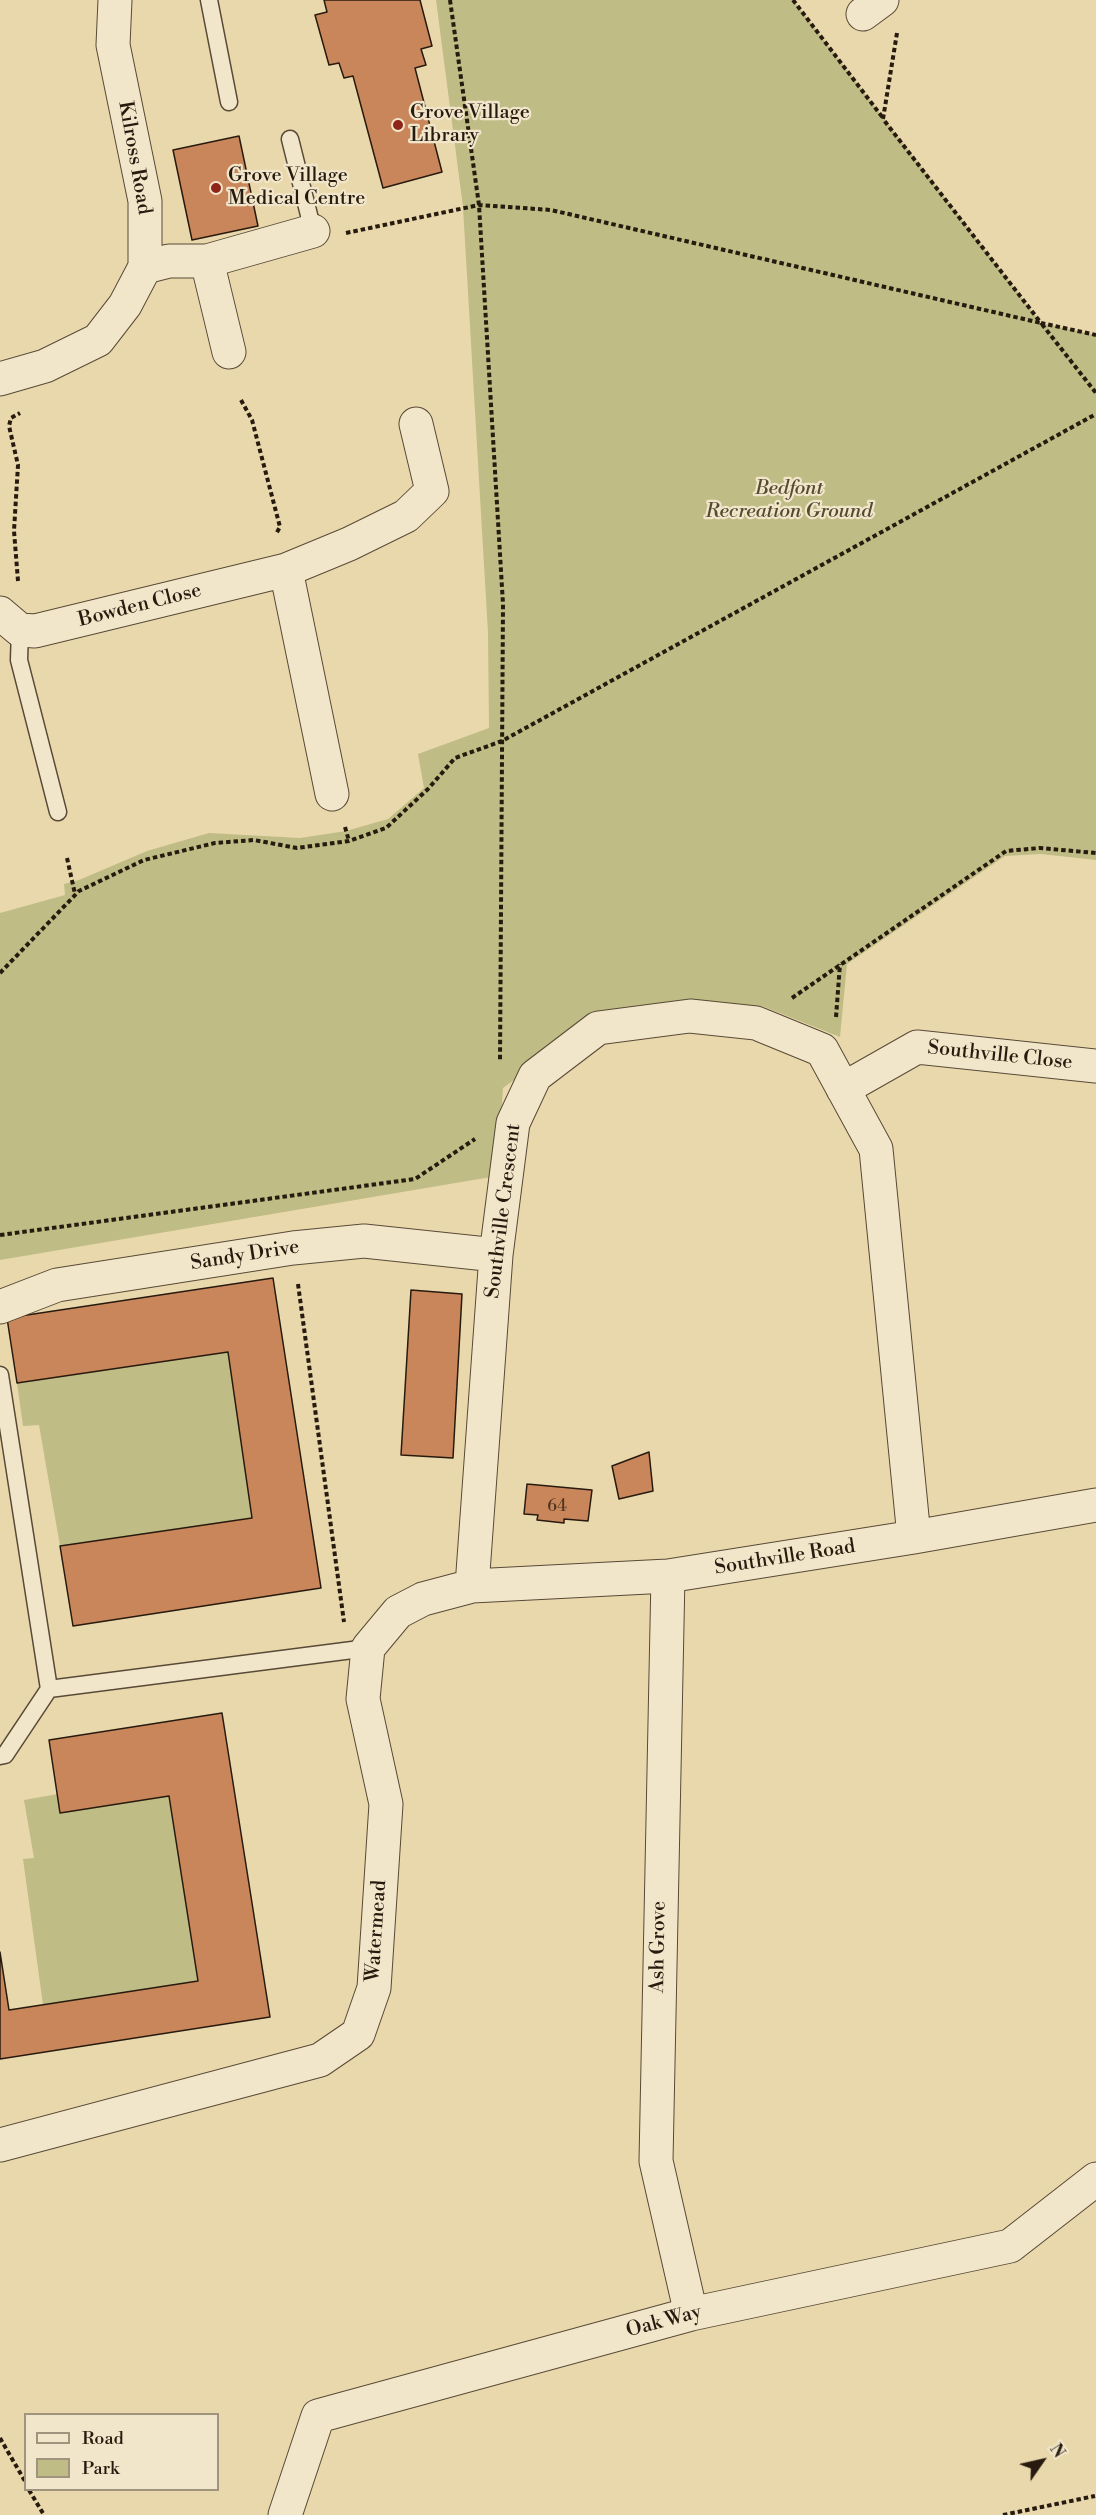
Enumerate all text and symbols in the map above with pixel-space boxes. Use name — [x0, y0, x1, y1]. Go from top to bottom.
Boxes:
street label: Kilross Road — [112, 99, 156, 217]
place label: Grove Village Library — [410, 101, 530, 148]
marker: Grove Village Library — [391, 118, 405, 132]
place label: Grove Village Medical Centre — [228, 164, 365, 211]
marker: Grove Village Medical Centre — [209, 181, 223, 195]
park label: Bedfont Recreation Ground — [706, 477, 872, 524]
street label: Bowden Close — [76, 579, 204, 633]
street label: Southville Close — [926, 1036, 1074, 1076]
street label: Southville Crescent — [481, 1122, 527, 1300]
street label: Sandy Drive — [189, 1236, 301, 1276]
house number: 64 — [547, 1497, 567, 1517]
street label: Southville Road — [713, 1535, 857, 1581]
street label: Watermead — [361, 1879, 393, 1983]
street label: Ash Grove — [646, 1901, 672, 1993]
street label: Oak Way — [624, 2300, 704, 2344]
legend — [24, 2413, 219, 2491]
text: Road — [82, 2427, 124, 2450]
north arrow — [1012, 2431, 1072, 2491]
text: N — [1045, 2440, 1069, 2462]
text: Park — [82, 2457, 119, 2480]

